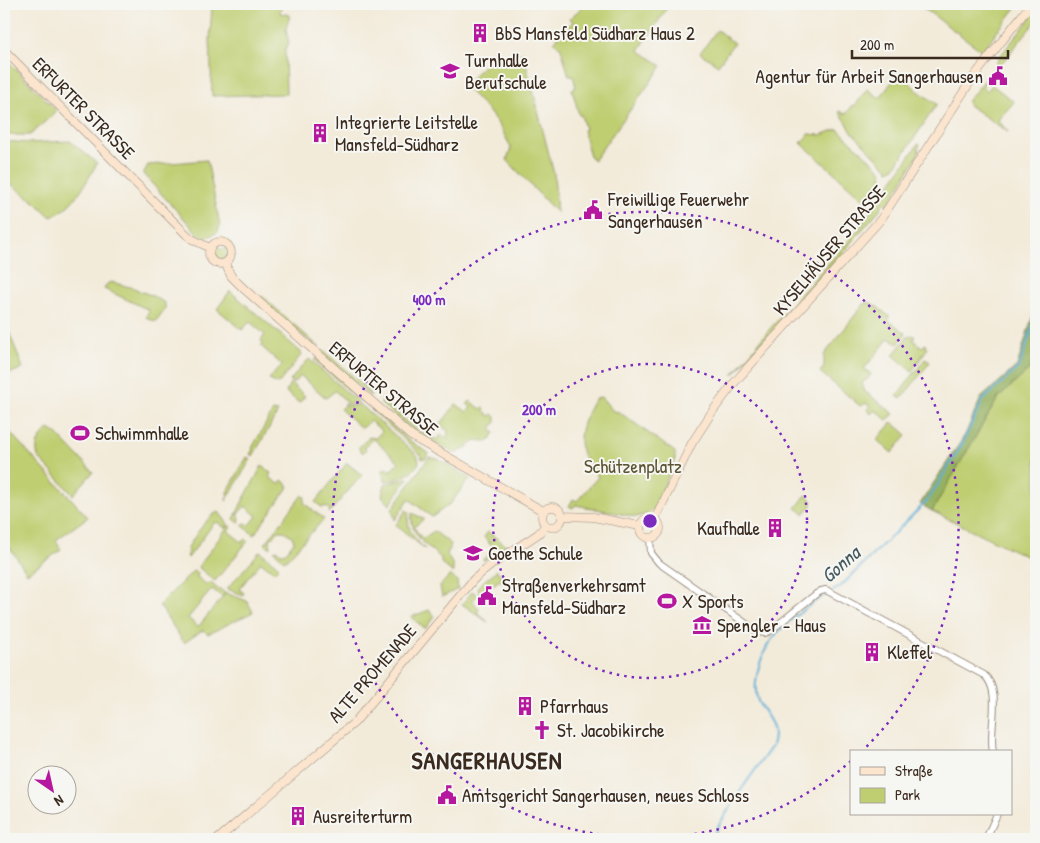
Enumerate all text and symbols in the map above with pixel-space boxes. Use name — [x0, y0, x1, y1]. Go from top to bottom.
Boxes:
place label: BbS Mansfeld Südharz Haus 2 — [495, 20, 695, 46]
building icon: BbS Mansfeld Südharz Haus 2 — [469, 22, 491, 44]
scale bar — [852, 28, 1009, 60]
text: 200 m — [860, 34, 894, 55]
place label: Turnhalle Berufschule — [465, 47, 547, 95]
street label: ERFURTER STRASSE — [27, 51, 141, 165]
school or university icon: Turnhalle Berufschule — [439, 60, 461, 82]
place label: Agentur für Arbeit Sangerhausen — [755, 63, 983, 89]
public building icon: Agentur für Arbeit Sangerhausen — [987, 65, 1009, 87]
place label: Integrierte Leitstelle Mansfeld-Südharz — [335, 109, 479, 157]
building icon: Integrierte Leitstelle Mansfeld-Südharz — [309, 122, 331, 144]
street label: KYSELHÄUSER STRASSE — [767, 179, 892, 321]
place label: Freiwillige Feuerwehr Sangerhausen — [607, 186, 750, 234]
public building icon: Freiwillige Feuerwehr Sangerhausen — [582, 199, 604, 221]
text: 400 m — [413, 289, 445, 310]
street label: ERFURTER STRASSE — [324, 335, 444, 442]
text: 200 m — [522, 399, 556, 420]
place label: Schwimmhalle — [95, 420, 190, 446]
sports icon: Schwimmhalle — [69, 422, 91, 444]
park label: Schützenplatz — [584, 453, 682, 479]
centre of rings — [641, 512, 659, 530]
place label: Kaufhalle — [697, 515, 760, 541]
building icon: Kaufhalle — [764, 517, 786, 539]
water label: Gonna — [815, 538, 867, 588]
place label: Goethe Schule — [488, 540, 584, 566]
school or university icon: Goethe Schule — [462, 542, 484, 564]
place label: Straßenverkehrsamt Mansfeld-Südharz — [502, 572, 646, 620]
public building icon: Straßenverkehrsamt Mansfeld-Südharz — [476, 585, 498, 607]
place label: X Sports — [682, 588, 743, 614]
sports icon: X Sports — [656, 590, 678, 612]
place label: Spengler - Haus — [717, 612, 826, 638]
museum icon: Spengler - Haus — [691, 614, 713, 636]
street label: ALTE PROMENADE — [322, 618, 422, 728]
place label: Kleffel — [887, 639, 933, 665]
building icon: Kleffel — [861, 641, 883, 663]
place label: Pfarrhaus — [540, 693, 608, 719]
building icon: Pfarrhaus — [514, 695, 536, 717]
place label: St. Jacobikirche — [557, 717, 665, 743]
church icon: St. Jacobikirche — [531, 719, 553, 741]
district label: SANGERHAUSEN — [411, 744, 563, 776]
legend — [850, 750, 1012, 816]
text: Straße — [895, 760, 933, 781]
north arrow — [28, 766, 78, 816]
place label: Amtsgericht Sangerhausen, neues Schloss — [462, 782, 749, 808]
public building icon: Amtsgericht Sangerhausen, neues Schloss — [436, 784, 458, 806]
text: Park — [895, 784, 920, 805]
text: N — [51, 791, 68, 811]
place label: Ausreiterturm — [313, 803, 412, 829]
building icon: Ausreiterturm — [287, 805, 309, 827]

